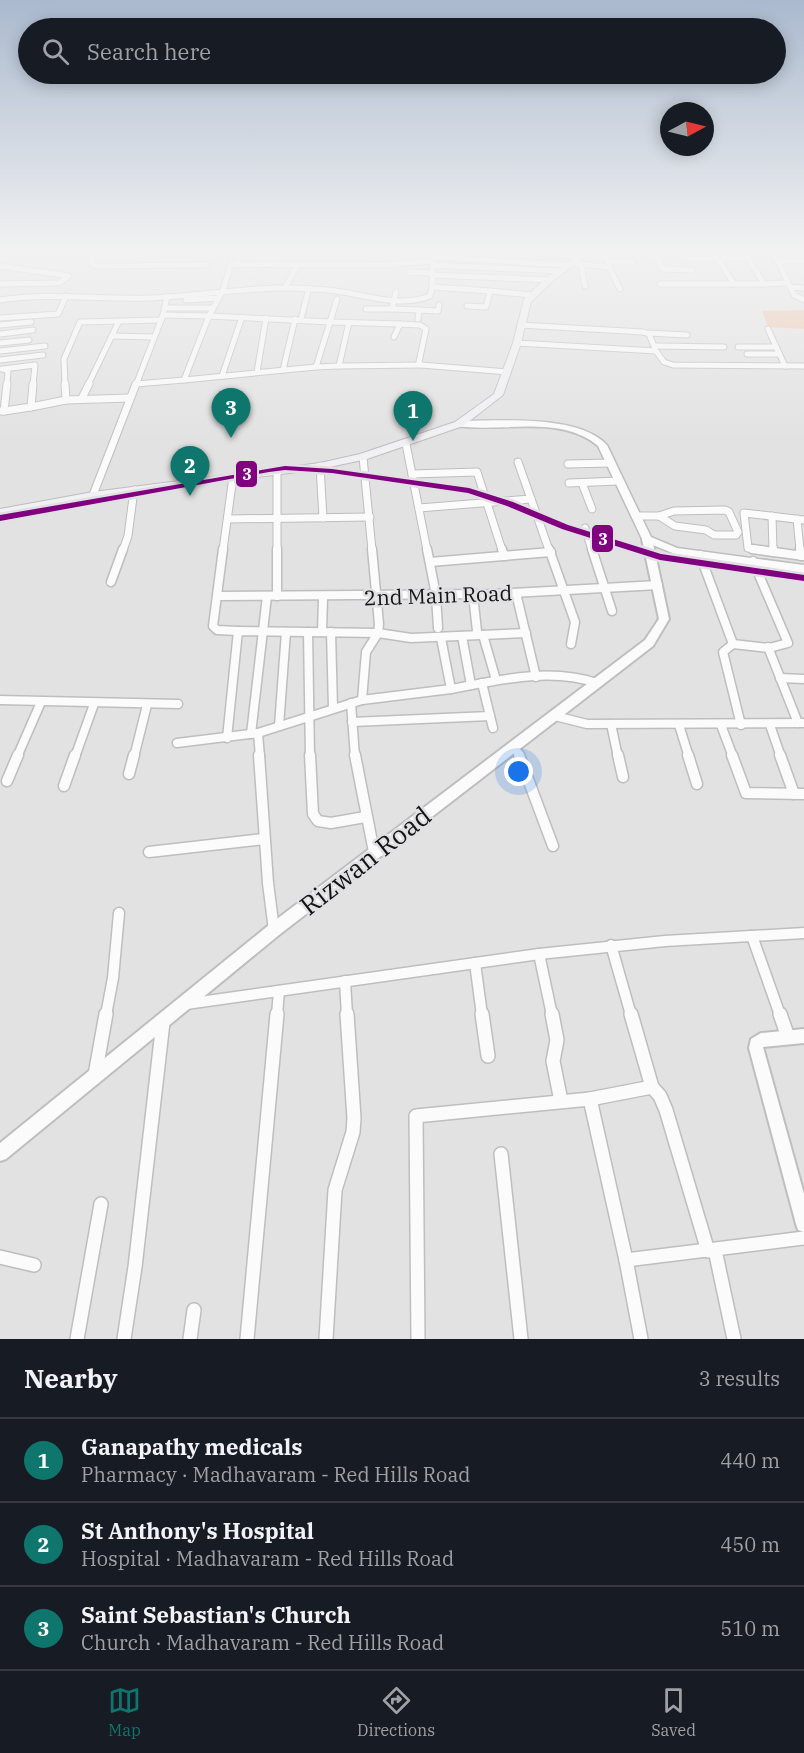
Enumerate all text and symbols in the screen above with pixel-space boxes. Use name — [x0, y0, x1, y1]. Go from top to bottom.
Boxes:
search box — [18, 18, 786, 84]
icon: search — [39, 35, 72, 68]
text: Search here — [87, 37, 211, 66]
north arrow — [660, 102, 714, 156]
pin: 3 — [212, 388, 250, 438]
pin: 1 — [394, 392, 432, 441]
pin: 2 — [170, 446, 210, 496]
line badge: 3 — [235, 460, 258, 488]
text: 3 — [242, 464, 252, 484]
line badge: 3 — [591, 524, 614, 553]
text: 3 — [598, 529, 608, 549]
street label: 2nd Main Road — [363, 578, 513, 612]
your location — [504, 757, 533, 786]
street label: Rizwan Road — [292, 798, 438, 922]
text: Nearby — [24, 1361, 118, 1395]
text: 3 results — [699, 1365, 780, 1392]
text: Ganapathy medicals — [81, 1432, 302, 1461]
text: 1 — [38, 1447, 50, 1474]
text: 440 m — [720, 1447, 780, 1474]
text: Pharmacy · Madhavaram - Red Hills Road — [81, 1461, 470, 1488]
text: St Anthony's Hospital — [81, 1516, 314, 1545]
text: 2 — [38, 1531, 50, 1558]
text: 450 m — [720, 1531, 780, 1558]
text: Hospital · Madhavaram - Red Hills Road — [81, 1545, 454, 1572]
text: Saint Sebastian's Church — [81, 1600, 351, 1629]
text: 3 — [38, 1615, 50, 1642]
text: 510 m — [720, 1615, 780, 1642]
text: Church · Madhavaram - Red Hills Road — [81, 1629, 444, 1656]
tab: Map — [108, 1684, 141, 1740]
tab: Directions — [357, 1684, 435, 1740]
tab: Saved — [651, 1684, 696, 1740]

